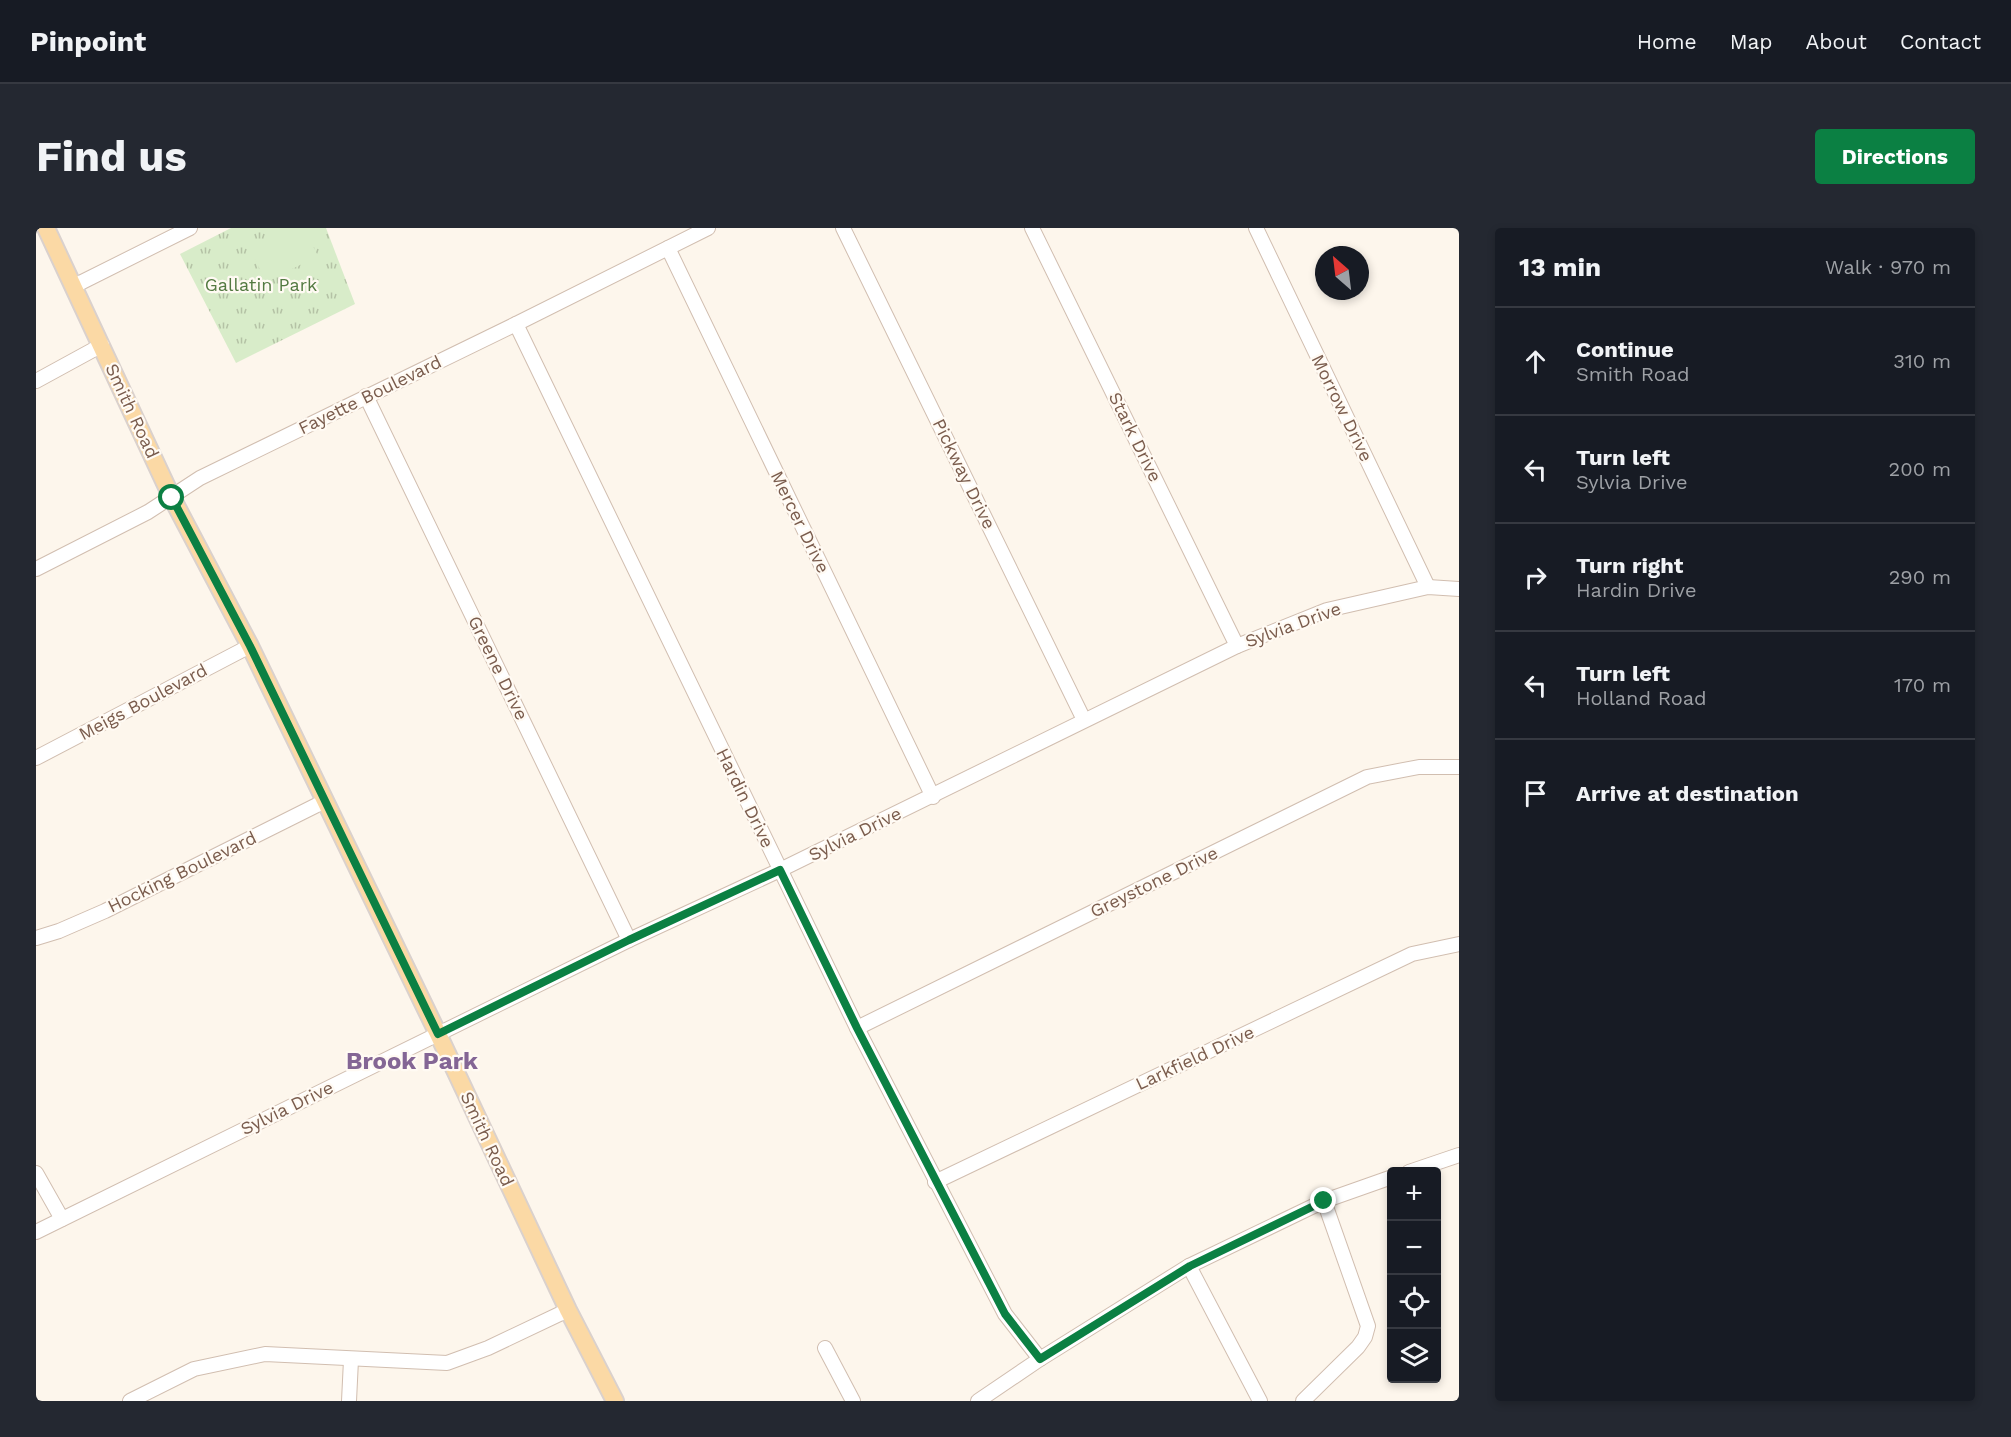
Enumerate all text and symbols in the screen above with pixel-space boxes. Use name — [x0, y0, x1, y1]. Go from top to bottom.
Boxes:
text: Pinpoint — [30, 25, 146, 58]
text: Home — [1637, 29, 1697, 54]
text: Map — [1730, 29, 1773, 54]
text: About — [1806, 29, 1867, 54]
text: Contact — [1900, 29, 1981, 54]
button: Directions — [1815, 129, 1975, 184]
text: Find us — [36, 132, 187, 181]
north arrow — [1315, 246, 1369, 300]
text: 13 min — [1519, 252, 1601, 282]
text: Walk · 970 m — [1825, 255, 1951, 279]
park label: Gallatin Park — [205, 274, 317, 295]
text: Continue — [1576, 337, 1674, 362]
icon: ahead — [1519, 345, 1552, 378]
text: 310 m — [1893, 349, 1951, 373]
street label: Fayette Boulevard — [295, 351, 445, 438]
street label: Morrow Drive — [1307, 351, 1377, 465]
street label: Smith Road — [101, 360, 164, 462]
text: Smith Road — [1576, 362, 1690, 386]
street label: Stark Drive — [1105, 388, 1166, 485]
street label: Pickway Drive — [929, 415, 1000, 532]
text: Turn left — [1576, 445, 1670, 470]
icon: left — [1519, 453, 1552, 486]
text: 200 m — [1889, 457, 1951, 481]
street label: Mercer Drive — [767, 467, 834, 576]
text: Sylvia Drive — [1576, 470, 1687, 494]
route start — [158, 484, 184, 510]
text: Turn right — [1576, 553, 1683, 578]
icon: right — [1519, 561, 1552, 594]
text: 290 m — [1889, 565, 1951, 589]
text: Hardin Drive — [1576, 578, 1697, 602]
street label: Sylvia Drive — [1242, 598, 1344, 652]
street label: Greene Drive — [464, 612, 533, 723]
street label: Meigs Boulevard — [75, 659, 211, 744]
text: Turn left — [1576, 661, 1670, 686]
icon: left — [1519, 669, 1552, 702]
text: 170 m — [1894, 673, 1951, 697]
text: Holland Road — [1576, 686, 1707, 710]
street label: Hardin Drive — [712, 744, 779, 851]
icon: arrive — [1519, 777, 1552, 810]
text: Arrive at destination — [1576, 781, 1799, 806]
street label: Sylvia Drive — [805, 802, 904, 865]
street label: Hocking Boulevard — [104, 826, 260, 917]
street label: Greystone Drive — [1087, 842, 1221, 922]
street label: Larkfield Drive — [1132, 1021, 1257, 1094]
district label: Brook Park — [346, 1047, 478, 1075]
street label: Sylvia Drive — [237, 1076, 336, 1139]
street label: Smith Road — [456, 1088, 519, 1190]
map controls — [1387, 1167, 1441, 1383]
button: + — [1387, 1167, 1441, 1221]
route end — [1310, 1187, 1336, 1213]
button: − — [1387, 1221, 1441, 1275]
button: locate — [1387, 1275, 1441, 1329]
button: layers — [1387, 1329, 1441, 1383]

